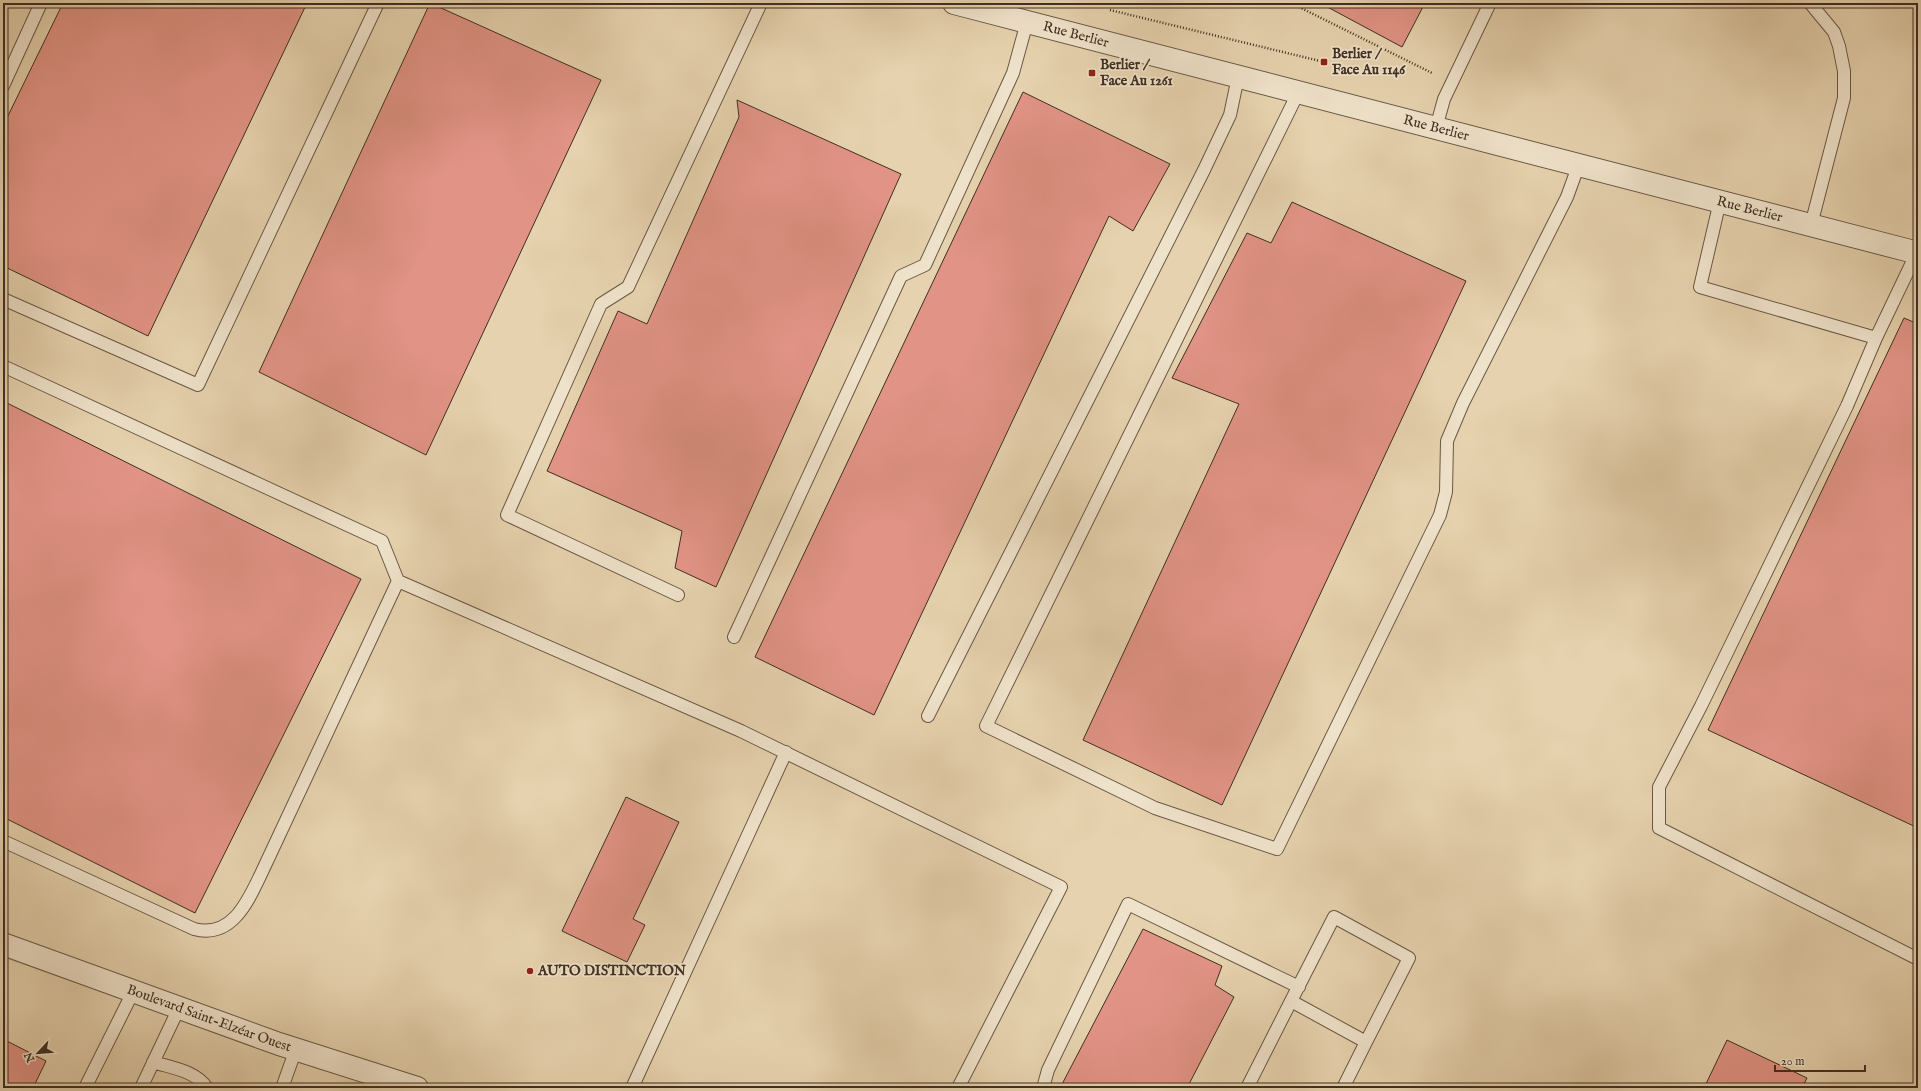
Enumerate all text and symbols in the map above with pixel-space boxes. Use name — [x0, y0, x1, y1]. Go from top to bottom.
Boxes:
street label: Rue Berlier — [1041, 17, 1111, 52]
place label: Berlier / Face Au 1146 — [1332, 45, 1406, 79]
place label: Berlier / Face Au 1261 — [1100, 56, 1173, 90]
marker: Berlier / Face Au 1146 — [1319, 57, 1329, 67]
marker: Berlier / Face Au 1261 — [1087, 68, 1097, 78]
street label: Rue Berlier — [1401, 111, 1471, 145]
street label: Rue Berlier — [1715, 192, 1785, 227]
place label: AUTO DISTINCTION — [537, 962, 686, 980]
marker: AUTO DISTINCTION — [525, 966, 535, 976]
street label: Boulevard Saint-Elzéar Ouest — [124, 981, 294, 1056]
north arrow — [18, 1033, 58, 1073]
scale bar — [1775, 1047, 1865, 1073]
text: N — [21, 1049, 39, 1065]
text: 20 m — [1781, 1054, 1804, 1069]

